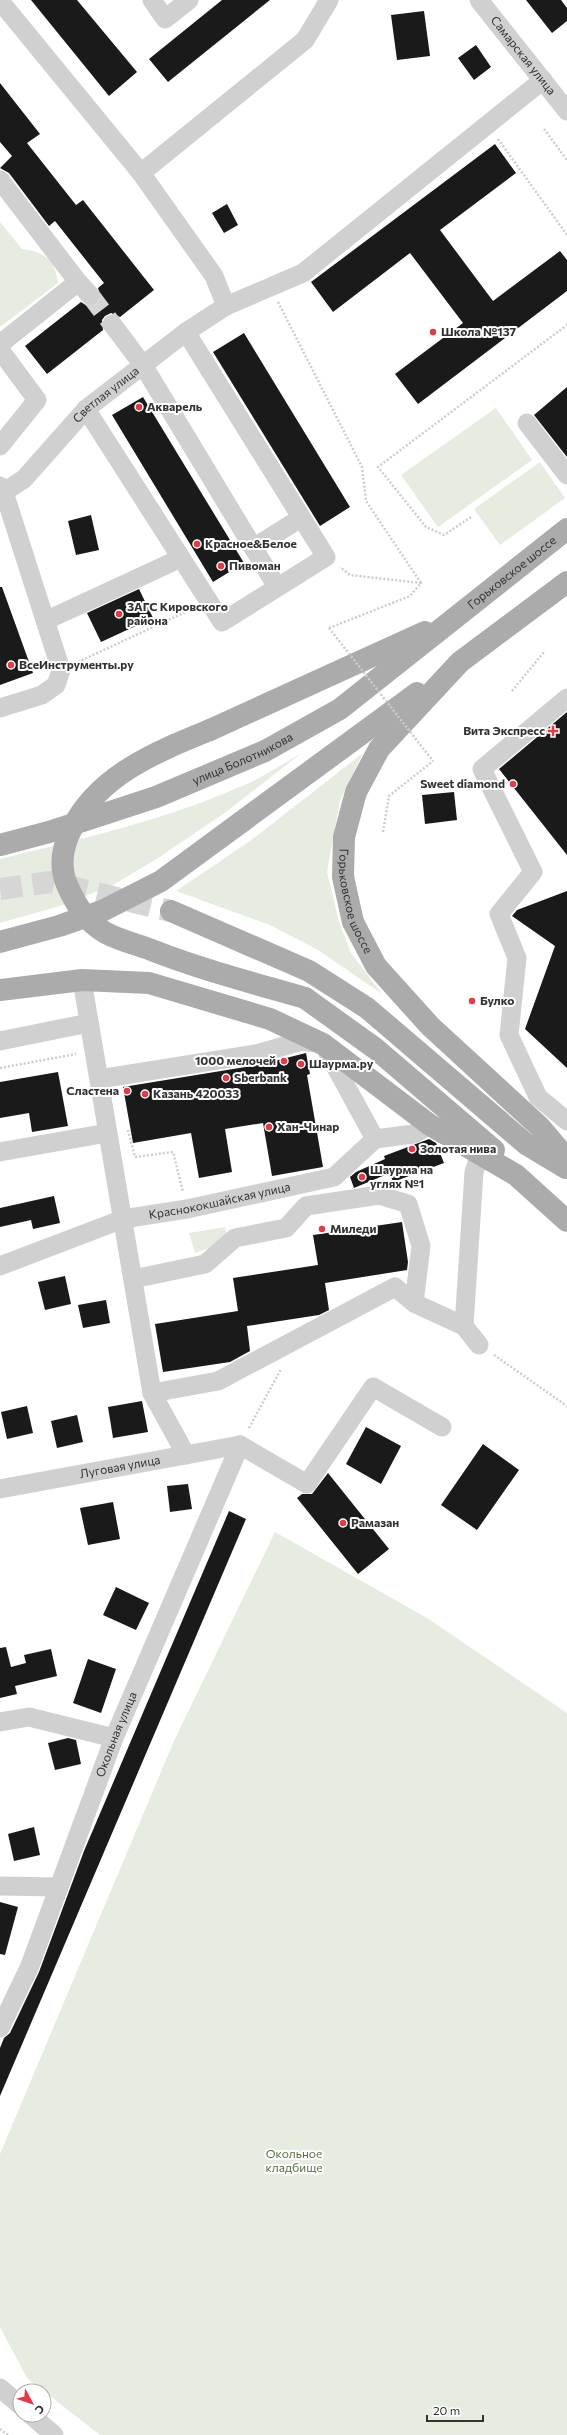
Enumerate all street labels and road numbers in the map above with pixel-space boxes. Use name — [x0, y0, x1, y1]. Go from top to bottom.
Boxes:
street label: Самарская улица — [488, 13, 559, 97]
street label: Светлая улица — [69, 363, 141, 425]
street label: Горьковское шоссе — [464, 532, 558, 611]
street label: улица Болотникова — [190, 729, 295, 787]
street label: Горьковское шоссе — [337, 848, 376, 956]
street label: Краснококшайская улица — [148, 1179, 292, 1221]
street label: Луговая улица — [78, 1452, 161, 1480]
street label: Окольная улица — [92, 1689, 139, 1779]

